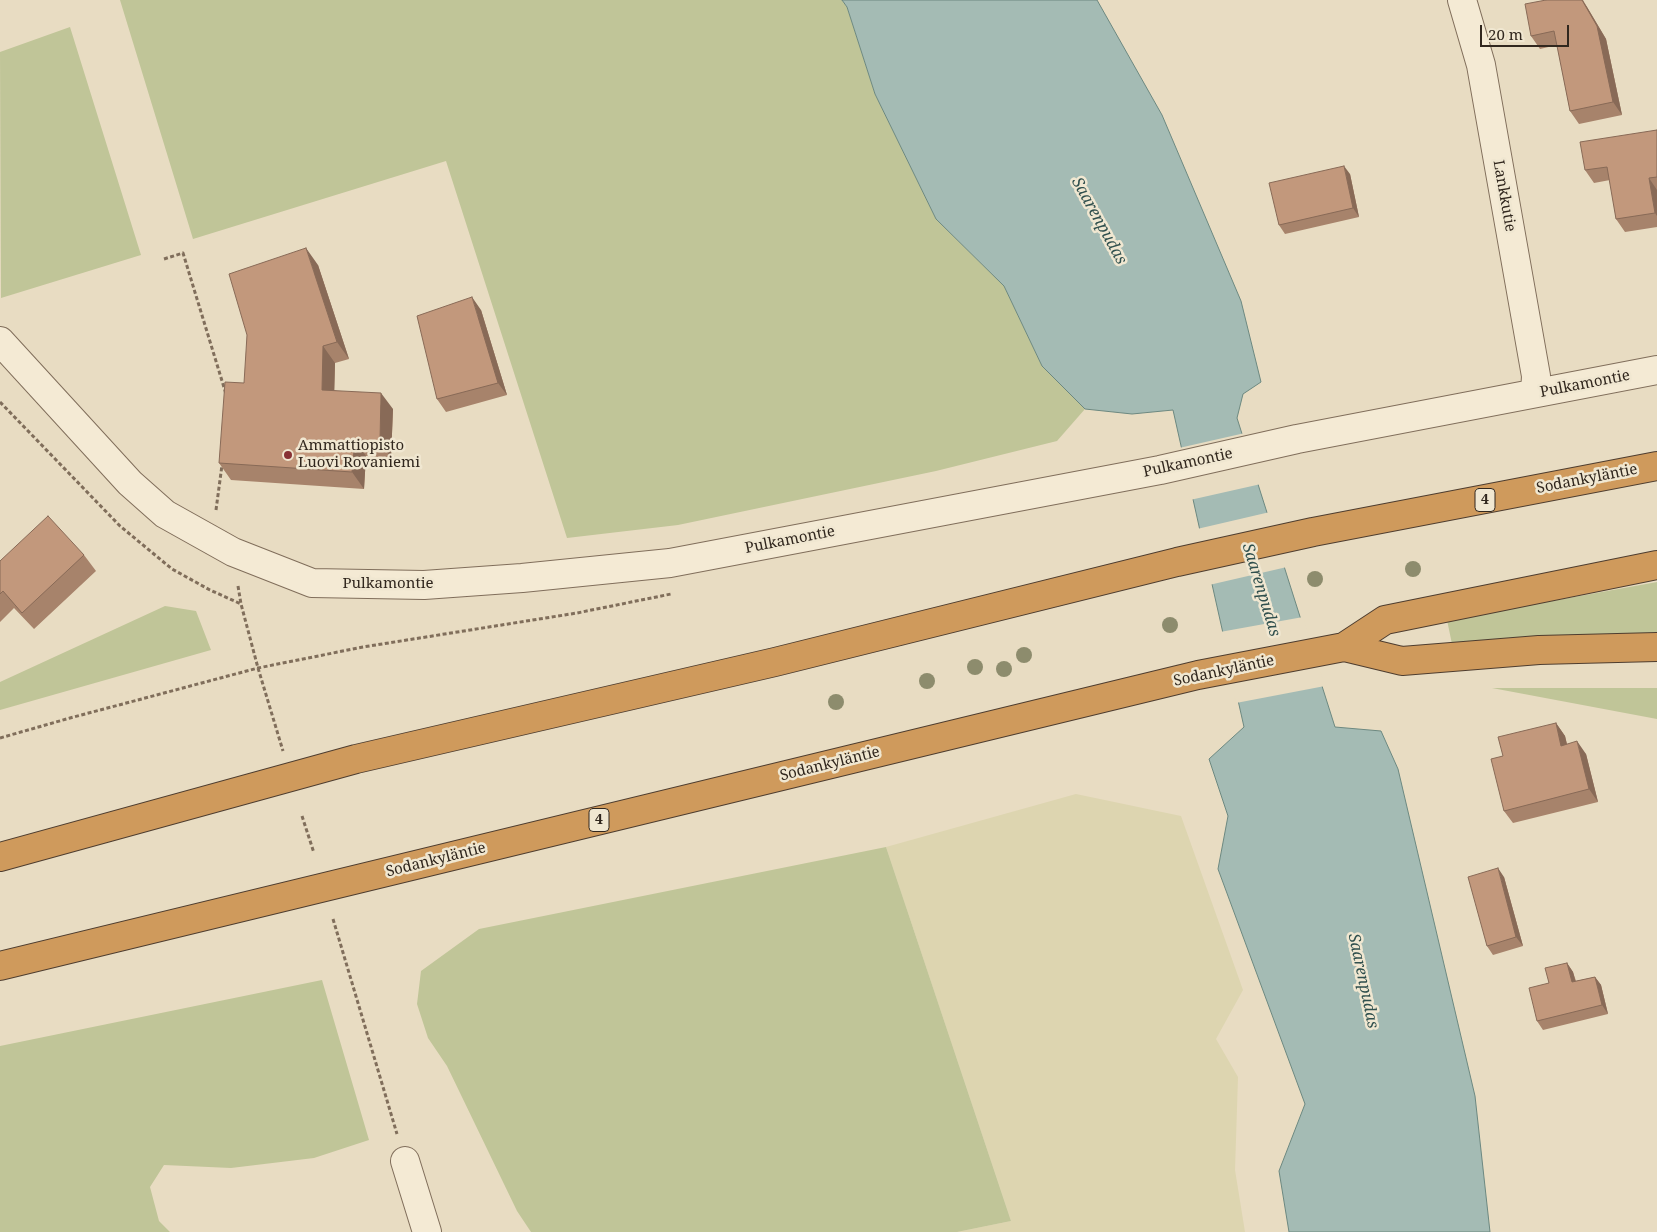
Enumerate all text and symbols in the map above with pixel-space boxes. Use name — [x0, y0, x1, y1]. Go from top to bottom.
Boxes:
scale bar — [1482, 15, 1571, 47]
text: 20 m — [1488, 24, 1523, 44]
street label: Lankkutie — [1489, 159, 1519, 233]
water label: Saarenpudas — [1067, 174, 1131, 268]
street label: Pulkamontie — [1539, 366, 1631, 402]
place label: Ammattiopisto Luovi Rovaniemi — [298, 437, 420, 472]
street label: Pulkamontie — [1142, 445, 1234, 481]
marker: Ammattiopisto Luovi Rovaniemi — [282, 449, 294, 461]
street label: Sodankyläntie — [1535, 460, 1639, 498]
road number: 4 — [1475, 488, 1495, 512]
street label: Pulkamontie — [744, 522, 836, 558]
water label: Saarenpudas — [1238, 541, 1284, 639]
street label: Pulkamontie — [342, 575, 434, 593]
street label: Sodankyläntie — [1172, 652, 1276, 690]
street label: Sodankyläntie — [778, 743, 882, 785]
road number: 4 — [589, 808, 609, 832]
street label: Sodankyläntie — [384, 839, 488, 881]
water label: Saarenpudas — [1344, 932, 1382, 1030]

